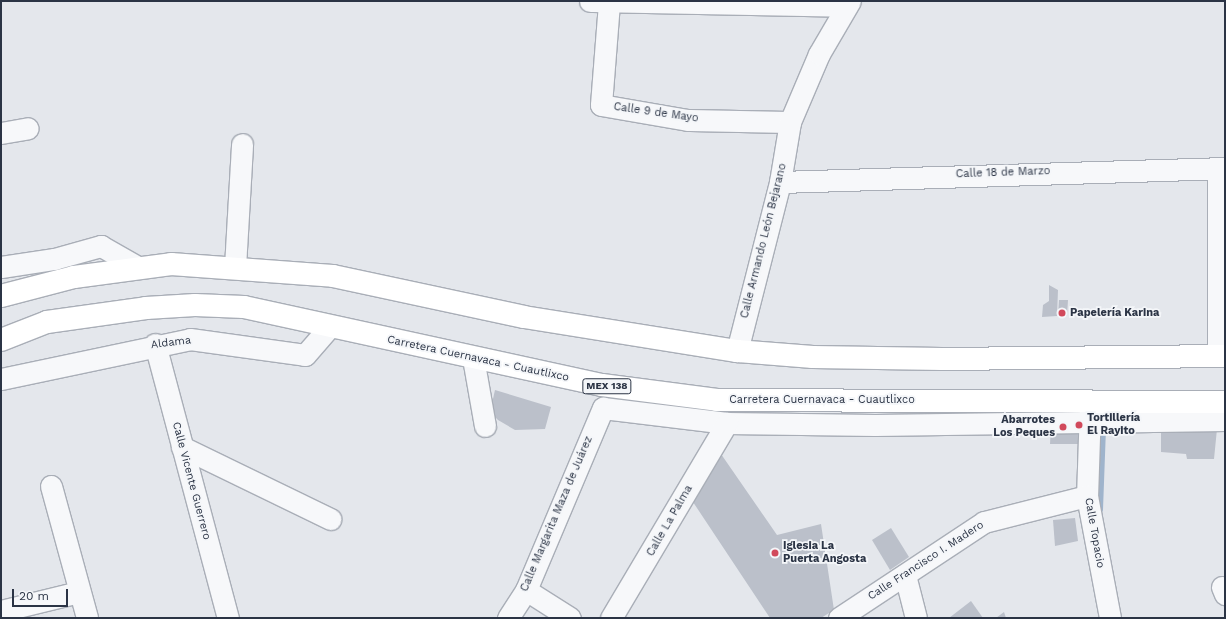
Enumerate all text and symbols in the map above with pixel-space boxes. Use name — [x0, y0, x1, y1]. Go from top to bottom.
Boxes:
street label: Calle 9 de Mayo — [613, 101, 699, 125]
street label: Calle Armando León Bejarano — [738, 162, 790, 320]
street label: Calle 18 de Marzo — [955, 165, 1051, 181]
place label: Papelería Karina — [1070, 306, 1159, 320]
marker: Papelería Karina — [1057, 308, 1067, 318]
street label: Carretera Cuernavaca - Cuautlixco — [386, 333, 570, 385]
street label: Aldama — [150, 334, 192, 352]
road number: MEX 138 — [582, 378, 632, 394]
street label: Carretera Cuernavaca - Cuautlixco — [729, 393, 915, 407]
place label: Tortillería El Rayito — [1087, 412, 1140, 438]
place label: Abarrotes Los Peques — [993, 414, 1055, 440]
street label: Calle Vicente Guerrero — [169, 420, 213, 542]
marker: Tortillería El Rayito — [1074, 420, 1084, 430]
marker: Abarrotes Los Peques — [1058, 422, 1068, 432]
street label: Calle Margarita Maza de Juárez — [518, 434, 596, 594]
street label: Calle La Palma — [644, 483, 696, 559]
street label: Calle Topacio — [1081, 497, 1107, 569]
street label: Calle Francisco I. Madero — [866, 519, 986, 603]
place label: Iglesia La Puerta Angosta — [783, 540, 867, 566]
marker: Iglesia La Puerta Angosta — [770, 548, 780, 558]
scale bar — [14, 581, 70, 607]
text: 20 m — [19, 589, 49, 603]

